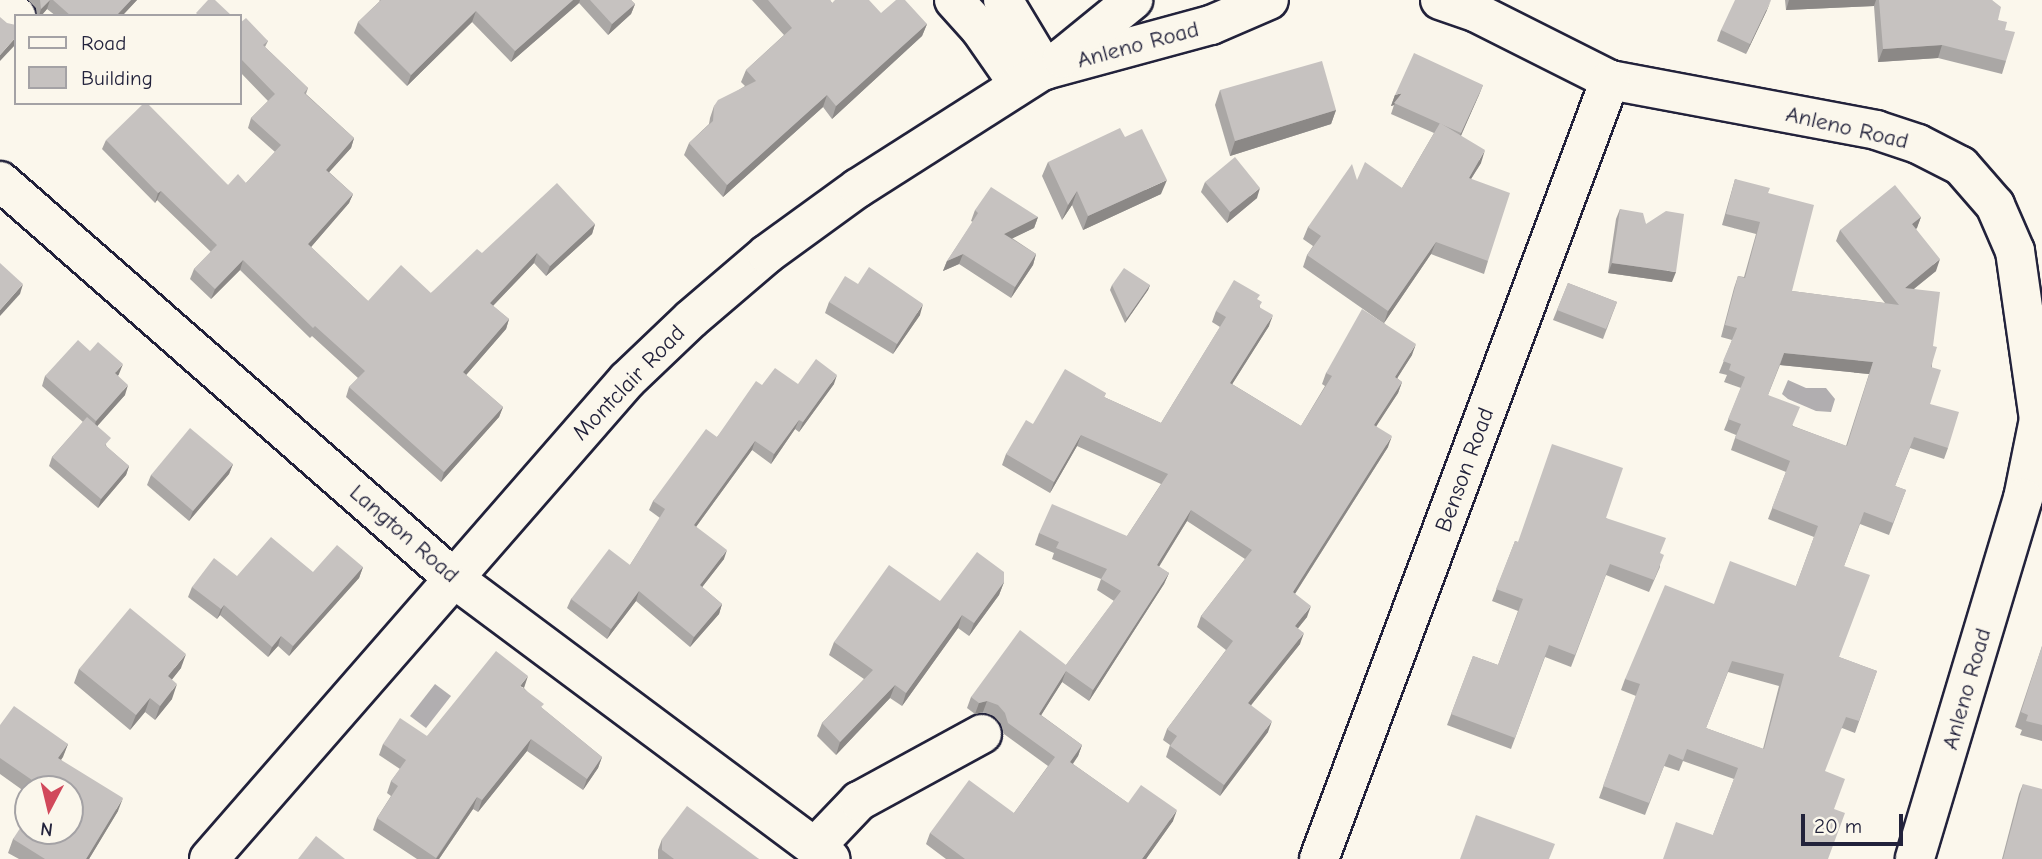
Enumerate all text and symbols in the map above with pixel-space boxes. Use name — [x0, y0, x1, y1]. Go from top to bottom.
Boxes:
legend — [14, 14, 242, 105]
street label: Anleno Road — [1074, 16, 1202, 74]
text: Road — [81, 31, 126, 55]
text: Building — [81, 66, 153, 90]
street label: Anleno Road — [1783, 101, 1911, 155]
street label: Montclair Road — [567, 320, 691, 446]
street label: Benson Road — [1430, 404, 1500, 536]
street label: Langton Road — [344, 479, 464, 589]
street label: Anleno Road — [1937, 625, 1997, 753]
north arrow — [14, 775, 84, 845]
scale bar — [1804, 800, 1906, 844]
text: 20 m — [1814, 814, 1862, 838]
text: N — [39, 817, 54, 841]

